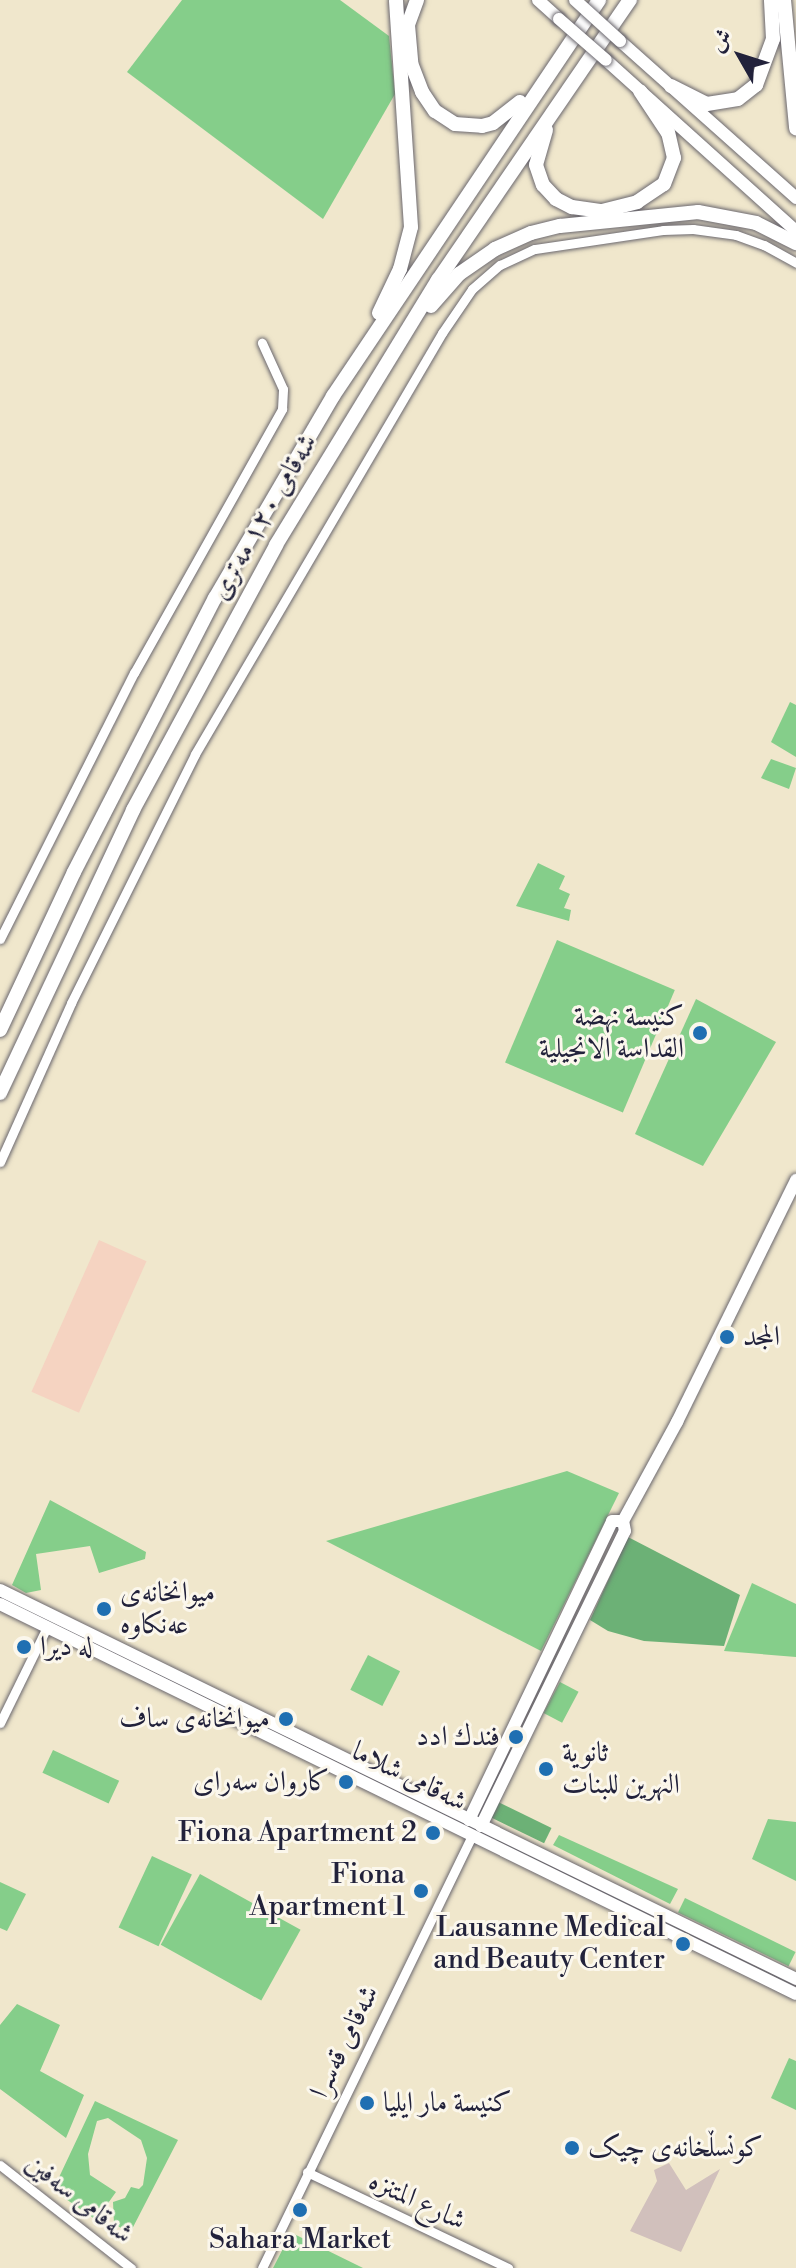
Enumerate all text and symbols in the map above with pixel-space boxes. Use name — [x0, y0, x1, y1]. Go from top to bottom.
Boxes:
north arrow — [700, 16, 780, 96]
text: ش — [704, 24, 738, 58]
street label: شەقامی ١٢٠ مەتری — [203, 428, 325, 606]
place label: كنيسة نهضة القداسة الانجيلية — [539, 1000, 684, 1066]
marker: كنيسة نهضة القداسة الانجيلية — [691, 1024, 709, 1042]
place label: المجد — [743, 1320, 780, 1354]
marker: المجد — [718, 1328, 736, 1346]
place label: میوانخانەی عەنکاوە — [120, 1576, 215, 1642]
marker: میوانخانەی عەنکاوە — [95, 1600, 113, 1618]
place label: له ديرا — [40, 1630, 93, 1664]
marker: له ديرا — [15, 1638, 33, 1656]
place label: میوانخانەی ساف — [119, 1702, 270, 1736]
marker: میوانخانەی ساف — [277, 1710, 295, 1728]
place label: فندك ادد — [416, 1720, 500, 1754]
marker: فندك ادد — [507, 1728, 525, 1746]
street label: شەقامی شلاما — [346, 1735, 472, 1819]
place label: ثانوية النهرين للبنات — [562, 1736, 680, 1802]
marker: ثانوية النهرين للبنات — [537, 1760, 555, 1778]
place label: کاروان سەرای — [193, 1765, 330, 1799]
marker: کاروان سەرای — [337, 1773, 355, 1791]
place label: Fiona Apartment 2 — [178, 1816, 417, 1850]
marker: Fiona Apartment 2 — [424, 1824, 442, 1842]
place label: Fiona Apartment 1 — [250, 1858, 405, 1924]
marker: Fiona Apartment 1 — [412, 1882, 430, 1900]
place label: Lausanne Medical and Beauty Center — [433, 1911, 665, 1977]
marker: Lausanne Medical and Beauty Center — [672, 1933, 694, 1955]
street label: شەقامی قەسرا — [303, 1980, 387, 2104]
place label: كنيسة مار ايليا — [383, 2086, 512, 2120]
marker: كنيسة مار ايليا — [358, 2094, 376, 2112]
place label: کونسڵخانەی چیک — [588, 2131, 763, 2165]
marker: کونسڵخانەی چیک — [563, 2139, 581, 2157]
street label: شەقامی سەفین — [19, 2147, 139, 2251]
street label: شارع المتنزه — [363, 2164, 471, 2238]
marker: Sahara Market — [291, 2201, 309, 2219]
place label: Sahara Market — [209, 2223, 391, 2257]

